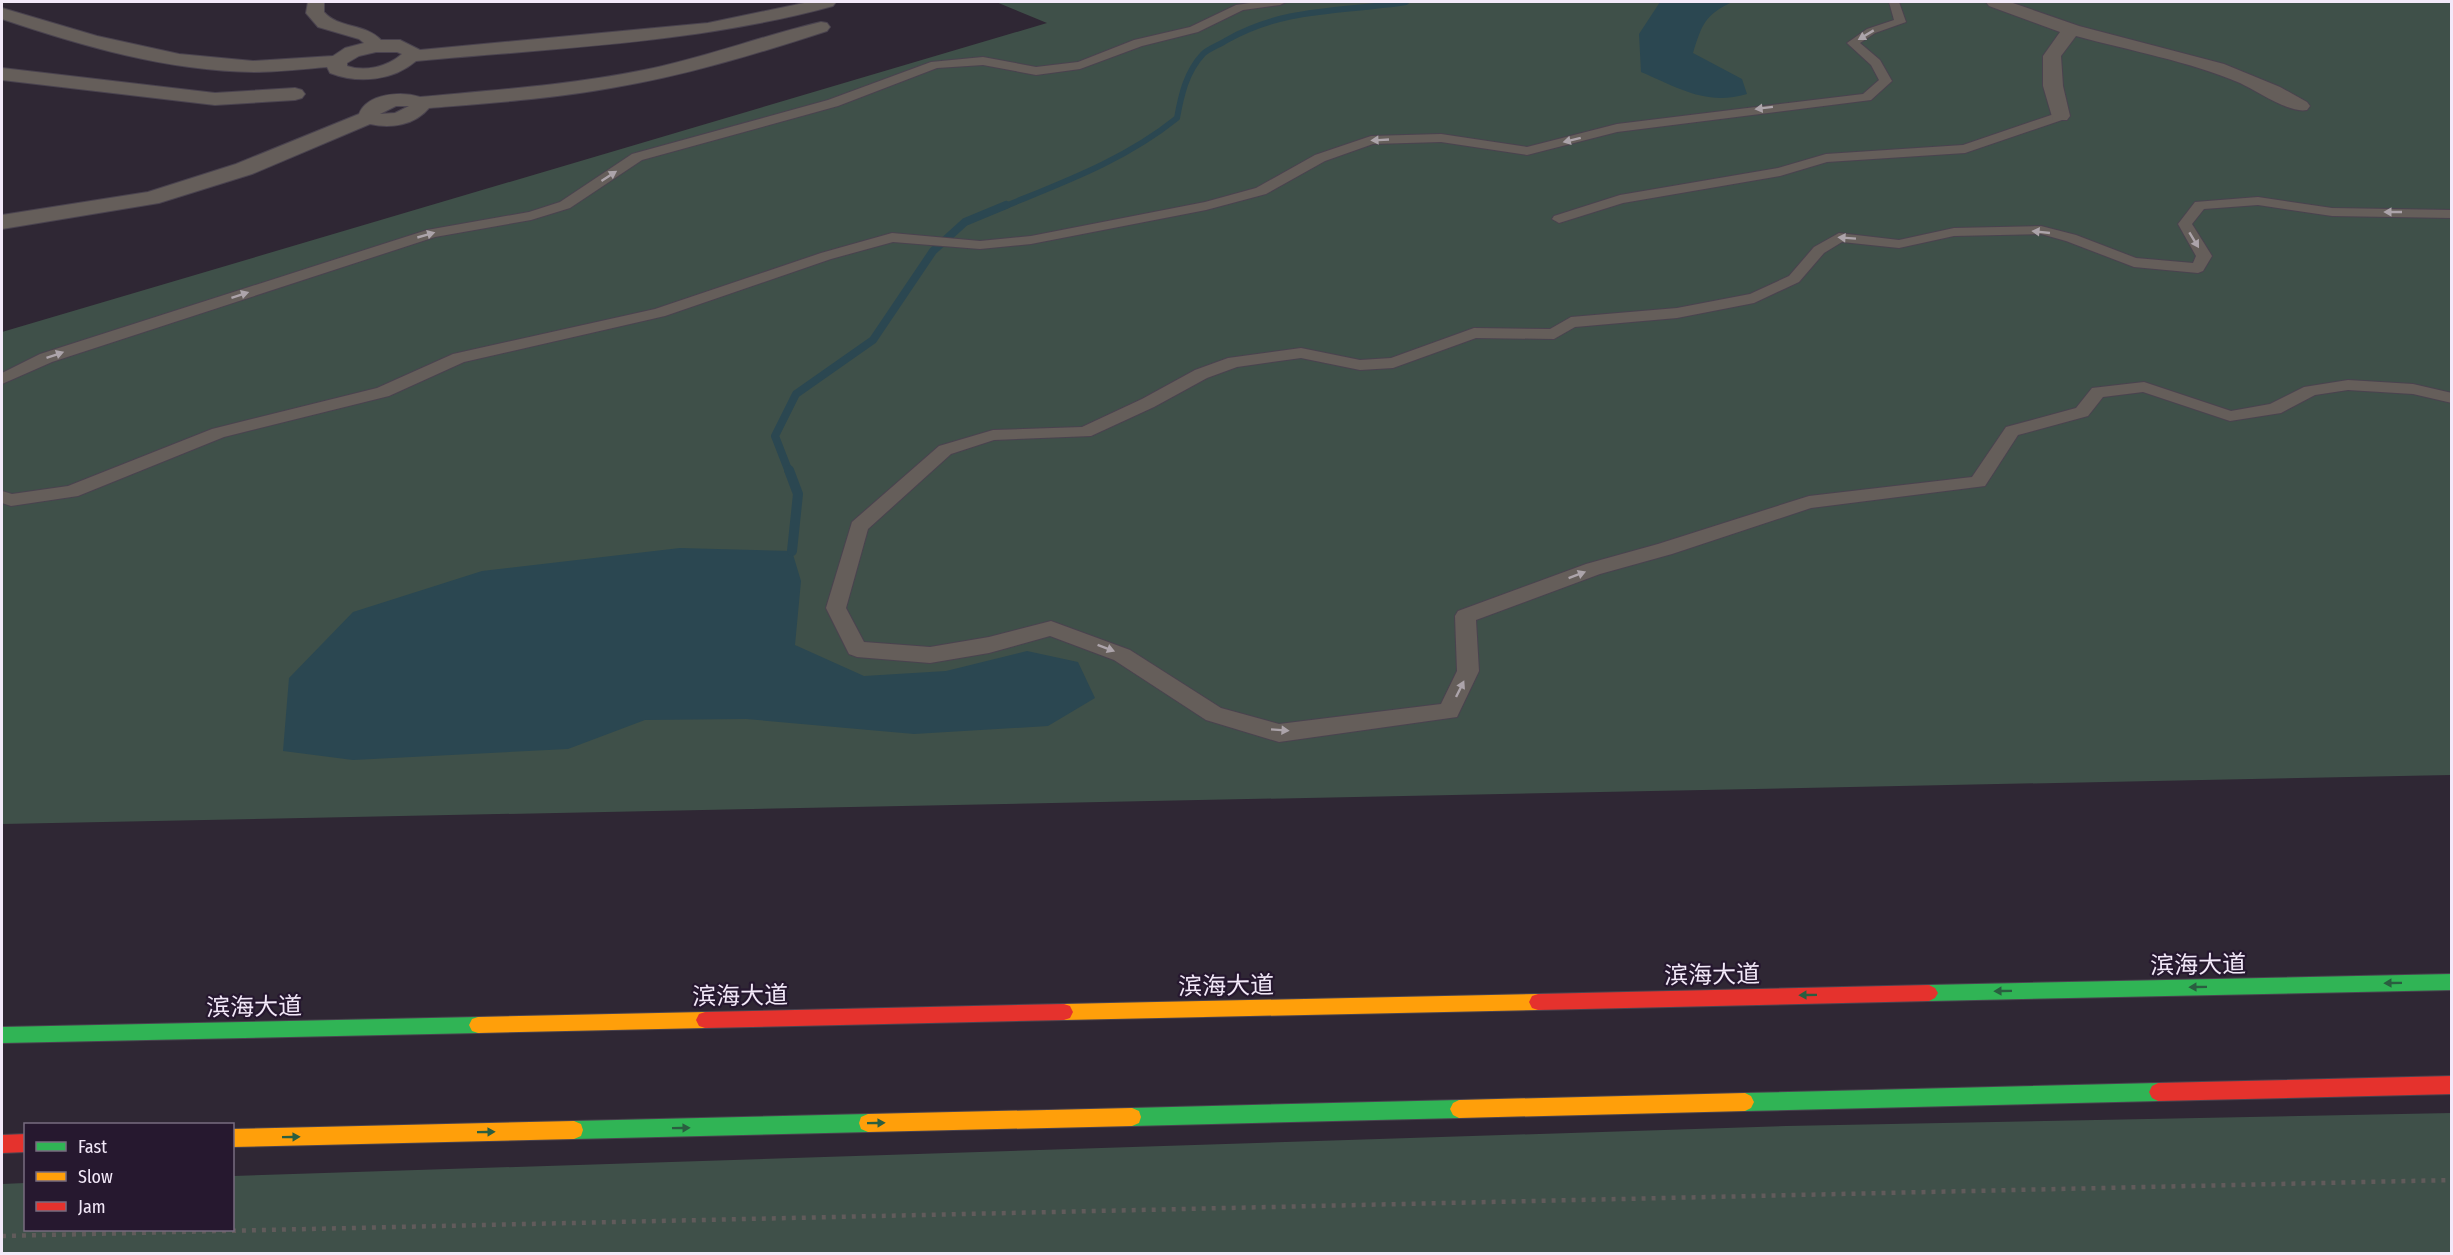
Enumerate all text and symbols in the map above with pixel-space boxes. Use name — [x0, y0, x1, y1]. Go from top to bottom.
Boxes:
one-way arrow — [1857, 30, 1874, 40]
one-way arrow — [1755, 103, 1774, 113]
one-way arrow — [1370, 135, 1389, 145]
one-way arrow — [1563, 135, 1581, 145]
one-way arrow — [601, 171, 617, 182]
one-way arrow — [2384, 207, 2403, 217]
one-way arrow — [2031, 227, 2050, 237]
one-way arrow — [417, 230, 435, 240]
one-way arrow — [2189, 232, 2200, 248]
one-way arrow — [1838, 234, 1857, 243]
one-way arrow — [231, 289, 249, 299]
one-way arrow — [46, 350, 64, 360]
one-way arrow — [1569, 569, 1587, 579]
one-way arrow — [1097, 644, 1115, 654]
one-way arrow — [1455, 681, 1464, 698]
one-way arrow — [1270, 726, 1289, 735]
street label: 滨海大道 — [2150, 950, 2246, 980]
street label: 滨海大道 — [1664, 960, 1760, 990]
street label: 滨海大道 — [1178, 971, 1274, 1001]
one-way arrow — [2384, 978, 2403, 988]
street label: 滨海大道 — [692, 981, 788, 1011]
one-way arrow — [2189, 982, 2208, 992]
one-way arrow — [1994, 986, 2013, 996]
one-way arrow — [1799, 991, 1818, 1000]
street label: 滨海大道 — [206, 992, 302, 1022]
one-way arrow — [866, 1118, 885, 1128]
legend — [24, 1123, 234, 1231]
one-way arrow — [671, 1123, 690, 1132]
one-way arrow — [476, 1128, 495, 1137]
one-way arrow — [281, 1132, 300, 1142]
text: Fast — [78, 1136, 107, 1158]
text: Slow — [78, 1166, 113, 1188]
text: Jam — [78, 1196, 106, 1218]

